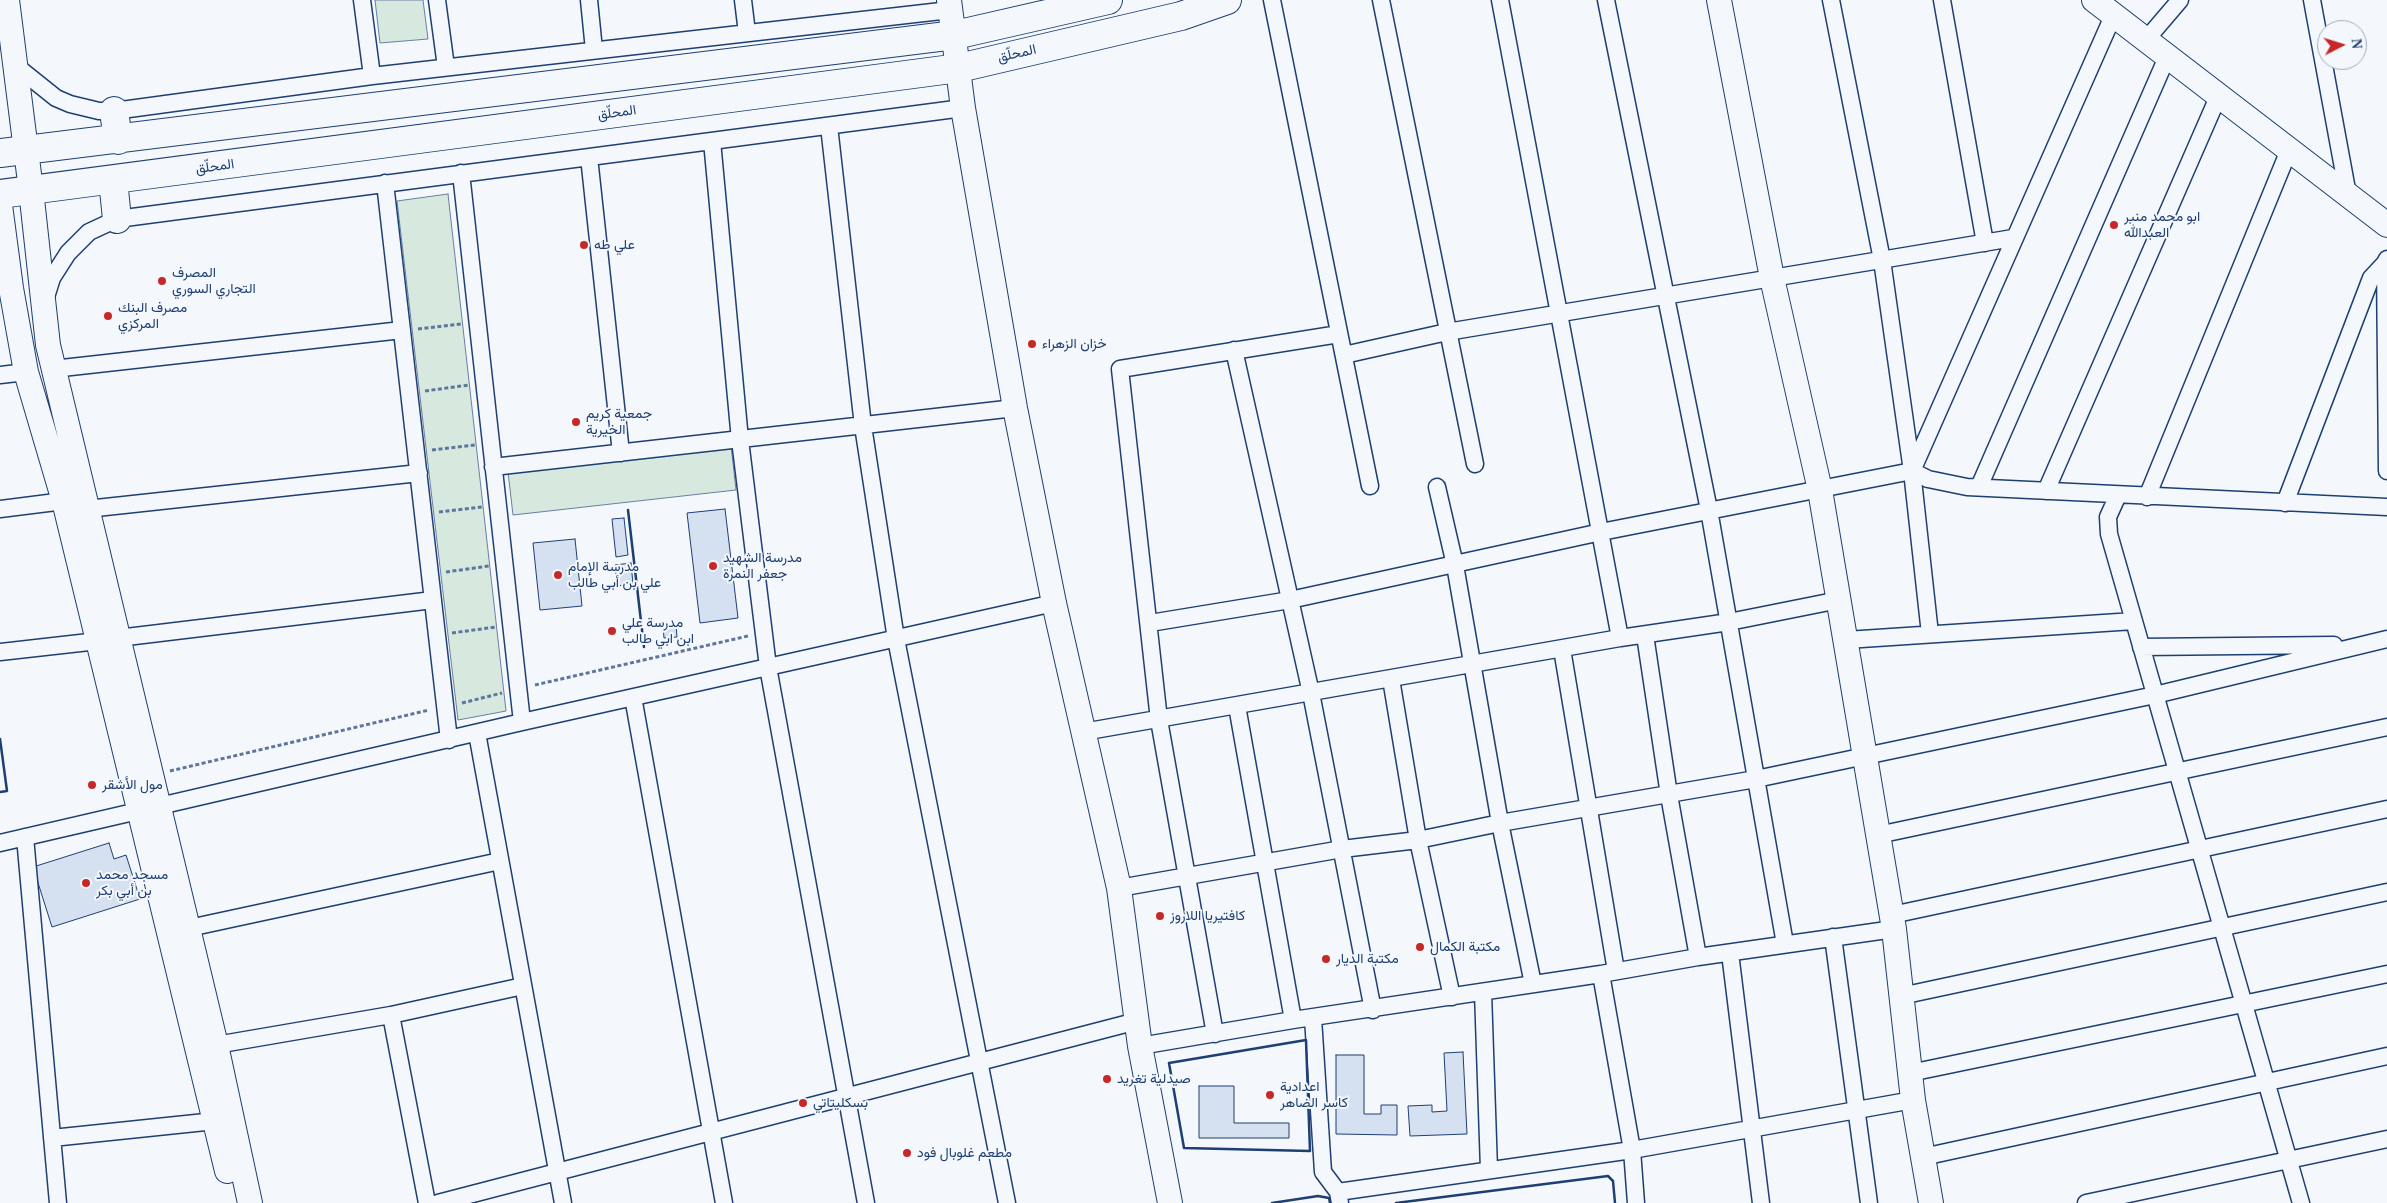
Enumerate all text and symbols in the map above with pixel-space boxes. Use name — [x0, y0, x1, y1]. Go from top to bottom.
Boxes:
north arrow — [2317, 20, 2367, 70]
text: N — [2349, 38, 2364, 49]
street label: المحلّق — [996, 41, 1038, 67]
street label: المحلّق — [597, 102, 637, 124]
street label: المحلّق — [195, 156, 235, 178]
place label: ابو محمد منير العبدالله — [2124, 209, 2200, 242]
marker: ابو محمد منير العبدالله — [2108, 219, 2120, 231]
place label: علي طه — [594, 237, 635, 253]
marker: علي طه — [578, 239, 590, 251]
place label: المصرف التجاري السوري — [172, 265, 256, 298]
marker: المصرف التجاري السوري — [156, 275, 168, 287]
place label: مصرف البنك المركزي — [118, 300, 187, 332]
marker: مصرف البنك المركزي — [102, 310, 114, 322]
place label: خزان الزهراء — [1042, 336, 1107, 352]
marker: خزان الزهراء — [1026, 338, 1038, 350]
place label: جمعية كريم الخيرية — [586, 406, 652, 438]
marker: جمعية كريم الخيرية — [570, 416, 582, 428]
place label: مدرسة الشهيد جعفر النمرة — [723, 550, 802, 582]
place label: مدرسة الإمام علي بن أبي طالب — [568, 559, 661, 592]
marker: مدرسة الشهيد جعفر النمرة — [707, 560, 719, 572]
marker: مدرسة الإمام علي بن أبي طالب — [552, 569, 564, 581]
place label: مدرسة علي ابن ابي طالب — [622, 615, 694, 648]
marker: مدرسة علي ابن ابي طالب — [606, 625, 618, 637]
place label: مول الأشقر — [102, 777, 163, 793]
marker: مول الأشقر — [86, 779, 98, 791]
place label: مسجد محمد بن أبي بكر — [96, 867, 168, 900]
marker: مسجد محمد بن أبي بكر — [80, 877, 92, 889]
place label: كافتيريا اللاروز — [1170, 908, 1245, 924]
marker: كافتيريا اللاروز — [1154, 910, 1166, 922]
place label: مكتبة الكمال — [1430, 939, 1500, 955]
marker: مكتبة الكمال — [1414, 941, 1426, 953]
place label: مكتبة الديار — [1336, 951, 1399, 967]
marker: مكتبة الديار — [1320, 953, 1332, 965]
place label: صيدلية تغريد — [1117, 1071, 1191, 1087]
marker: صيدلية تغريد — [1101, 1073, 1113, 1085]
place label: اعدادية كاسر الضاهر — [1280, 1079, 1348, 1112]
marker: اعدادية كاسر الضاهر — [1264, 1089, 1276, 1101]
place label: بسكليتاتي — [813, 1095, 868, 1111]
marker: بسكليتاتي — [797, 1097, 809, 1109]
place label: مطعم غلوبال فود — [917, 1145, 1012, 1161]
marker: مطعم غلوبال فود — [901, 1147, 913, 1159]

